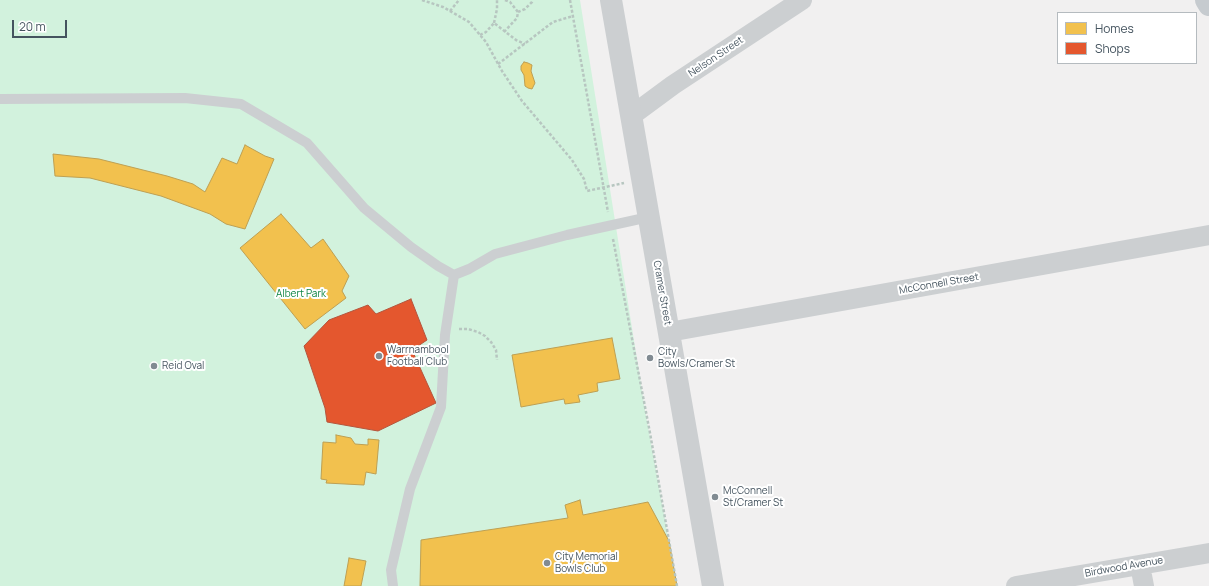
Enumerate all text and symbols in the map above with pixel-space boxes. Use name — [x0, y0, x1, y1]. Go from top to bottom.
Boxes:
scale bar — [14, 12, 69, 38]
legend — [1057, 12, 1197, 64]
text: 20 m — [19, 18, 46, 35]
text: Homes — [1095, 20, 1134, 37]
street label: Nelson Street — [686, 34, 746, 80]
text: Shops — [1095, 40, 1130, 57]
street label: Cramer Street — [650, 260, 674, 326]
street label: McConnell Street — [898, 271, 980, 297]
park label: Albert Park — [276, 288, 326, 300]
place label: Warrnambool Football Club — [387, 344, 449, 368]
place label: City Bowls/Cramer St — [658, 346, 735, 370]
marker: Warrnambool Football Club — [374, 351, 384, 361]
marker: City Bowls/Cramer St — [645, 353, 655, 363]
place label: Reid Oval — [162, 360, 204, 372]
marker: Reid Oval — [149, 361, 159, 371]
place label: McConnell St/Cramer St — [723, 485, 783, 508]
marker: McConnell St/Cramer St — [710, 492, 720, 502]
place label: City Memorial Bowls Club — [555, 551, 618, 574]
street label: Birdwood Avenue — [1084, 554, 1164, 580]
marker: City Memorial Bowls Club — [542, 558, 552, 568]

